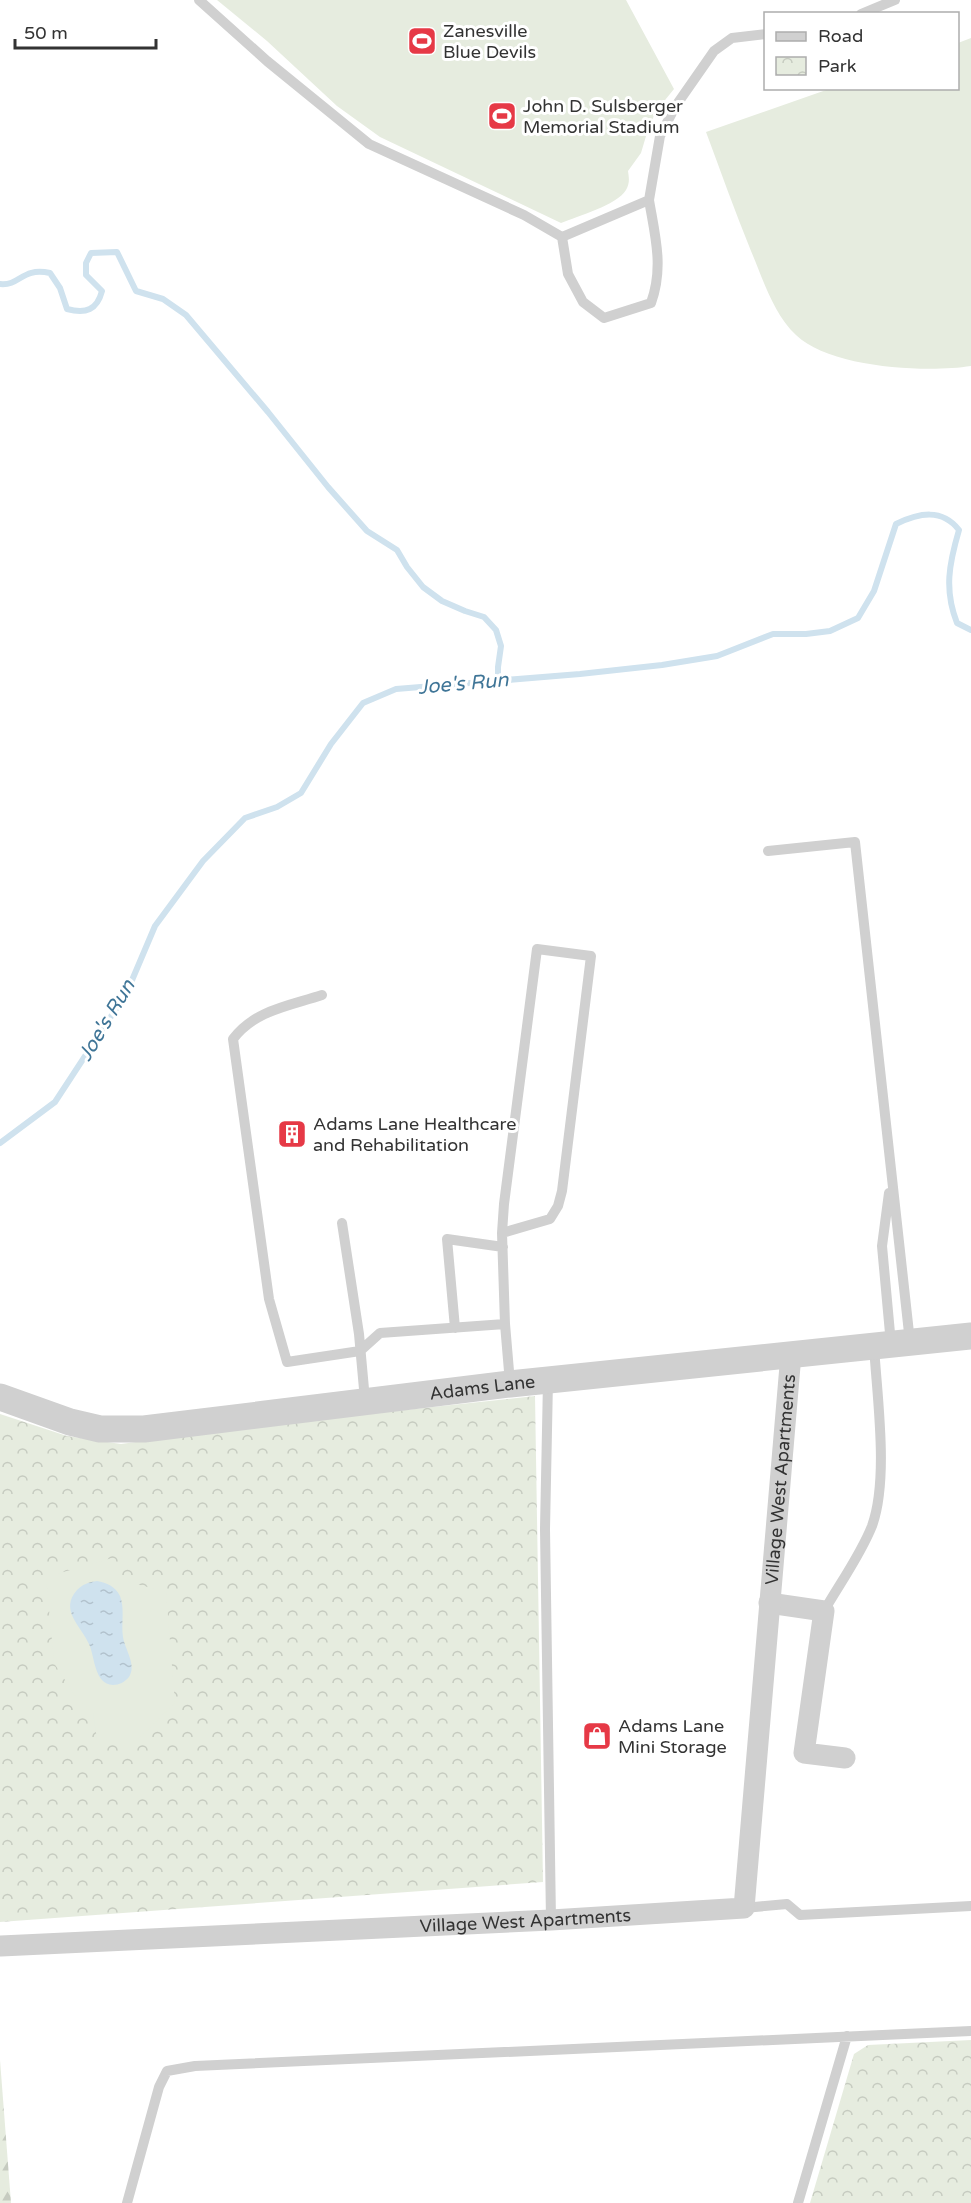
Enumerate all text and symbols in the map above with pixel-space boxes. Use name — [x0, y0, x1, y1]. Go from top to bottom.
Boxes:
scale bar — [15, 12, 156, 50]
legend — [764, 12, 959, 90]
place label: Zanesville Blue Devils — [443, 20, 536, 63]
text: 50 m — [24, 22, 68, 44]
sports icon: Zanesville Blue Devils — [406, 25, 438, 57]
text: Road — [818, 25, 863, 47]
text: Park — [818, 55, 857, 77]
place label: John D. Sulsberger Memorial Stadium — [523, 95, 683, 138]
sports icon: John D. Sulsberger Memorial Stadium — [486, 100, 518, 132]
water label: Joe's Run — [417, 668, 510, 700]
water label: Joe's Run — [73, 975, 141, 1066]
place label: Adams Lane Healthcare and Rehabilitation — [313, 1113, 516, 1156]
building icon: Adams Lane Healthcare and Rehabilitation — [276, 1118, 308, 1150]
street label: Adams Lane — [428, 1370, 536, 1405]
street label: Village West Apartments — [760, 1373, 800, 1586]
place label: Adams Lane Mini Storage — [618, 1715, 727, 1758]
shop icon: Adams Lane Mini Storage — [581, 1720, 613, 1752]
street label: Village West Apartments — [419, 1904, 632, 1937]

